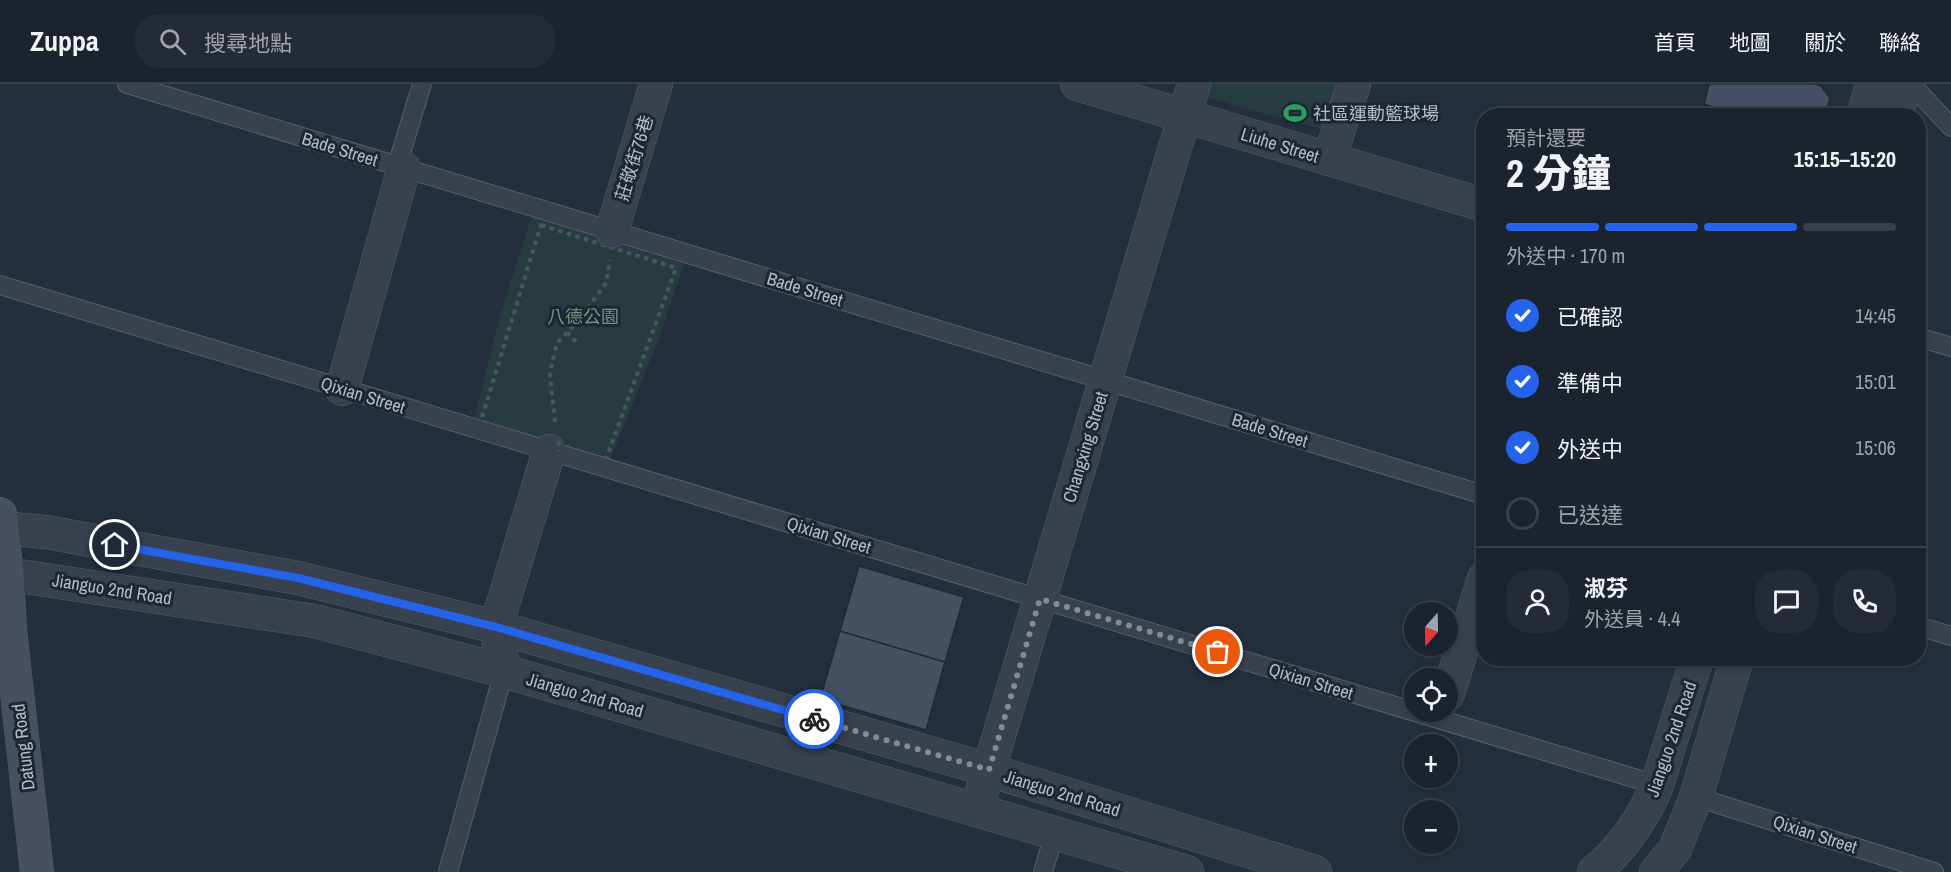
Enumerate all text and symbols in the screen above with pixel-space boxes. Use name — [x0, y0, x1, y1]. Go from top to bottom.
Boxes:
search box — [135, 14, 555, 68]
text: Zuppa — [30, 22, 99, 60]
icon: search — [156, 25, 189, 58]
text: 搜尋地點 — [204, 28, 292, 58]
text: 首頁 — [1654, 28, 1696, 57]
text: 地圖 — [1729, 28, 1771, 57]
text: 關於 — [1804, 28, 1846, 57]
text: 聯絡 — [1879, 28, 1921, 57]
sports icon: 社區運動籃球場 — [1282, 100, 1308, 126]
place label: 社區運動籃球場 — [1313, 101, 1439, 126]
street label: 莊敬街76巷 — [609, 112, 659, 204]
street label: Liuhe Street — [1238, 121, 1322, 169]
text: 預計還要 — [1506, 124, 1586, 151]
street label: Bade Street — [299, 126, 381, 172]
text: 15:15–15:20 — [1794, 144, 1896, 174]
text: 2 分鐘 — [1506, 147, 1611, 199]
text: 外送中 · 170 m — [1506, 242, 1625, 269]
street label: Bade Street — [764, 266, 846, 312]
icon: check — [1506, 299, 1539, 332]
text: 已確認 — [1557, 302, 1623, 332]
text: 14:45 — [1855, 302, 1896, 329]
park label: 八德公園 — [547, 304, 619, 329]
icon: check — [1506, 365, 1539, 398]
text: 準備中 — [1557, 368, 1623, 398]
text: 15:01 — [1855, 368, 1896, 395]
street label: Qixian Street — [318, 370, 408, 420]
street label: Changxing Street — [1056, 388, 1114, 506]
street label: Bade Street — [1229, 407, 1311, 453]
icon: check — [1506, 431, 1539, 464]
text: 外送中 — [1557, 434, 1623, 464]
text: 15:06 — [1855, 434, 1896, 461]
text: 已送達 — [1557, 500, 1623, 530]
street label: Qixian Street — [784, 510, 874, 560]
pin — [89, 519, 140, 570]
icon: home — [98, 528, 131, 561]
street label: Jianguo 2nd Road — [50, 567, 174, 611]
button: person — [1506, 570, 1569, 633]
button: chat — [1755, 570, 1818, 633]
button: phone — [1833, 570, 1896, 633]
text: 淑芬 — [1584, 573, 1628, 603]
north arrow — [1404, 602, 1458, 656]
map controls — [1404, 602, 1458, 854]
text: 外送員 · 4.4 — [1584, 605, 1680, 632]
pin — [1192, 626, 1243, 677]
icon: bag — [1201, 635, 1234, 668]
street label: Qixian Street — [1266, 656, 1356, 706]
street label: Jianguo 2nd Road — [524, 666, 646, 724]
button: locate — [1404, 668, 1458, 722]
street label: Jianguo 2nd Road — [1640, 678, 1702, 800]
courier — [784, 689, 844, 749]
street label: Datung Road — [5, 702, 41, 792]
icon: bike — [798, 703, 831, 736]
button: + — [1404, 734, 1458, 788]
street label: Jianguo 2nd Road — [1001, 763, 1123, 823]
button: − — [1404, 800, 1458, 854]
street label: Qixian Street — [1770, 809, 1860, 859]

